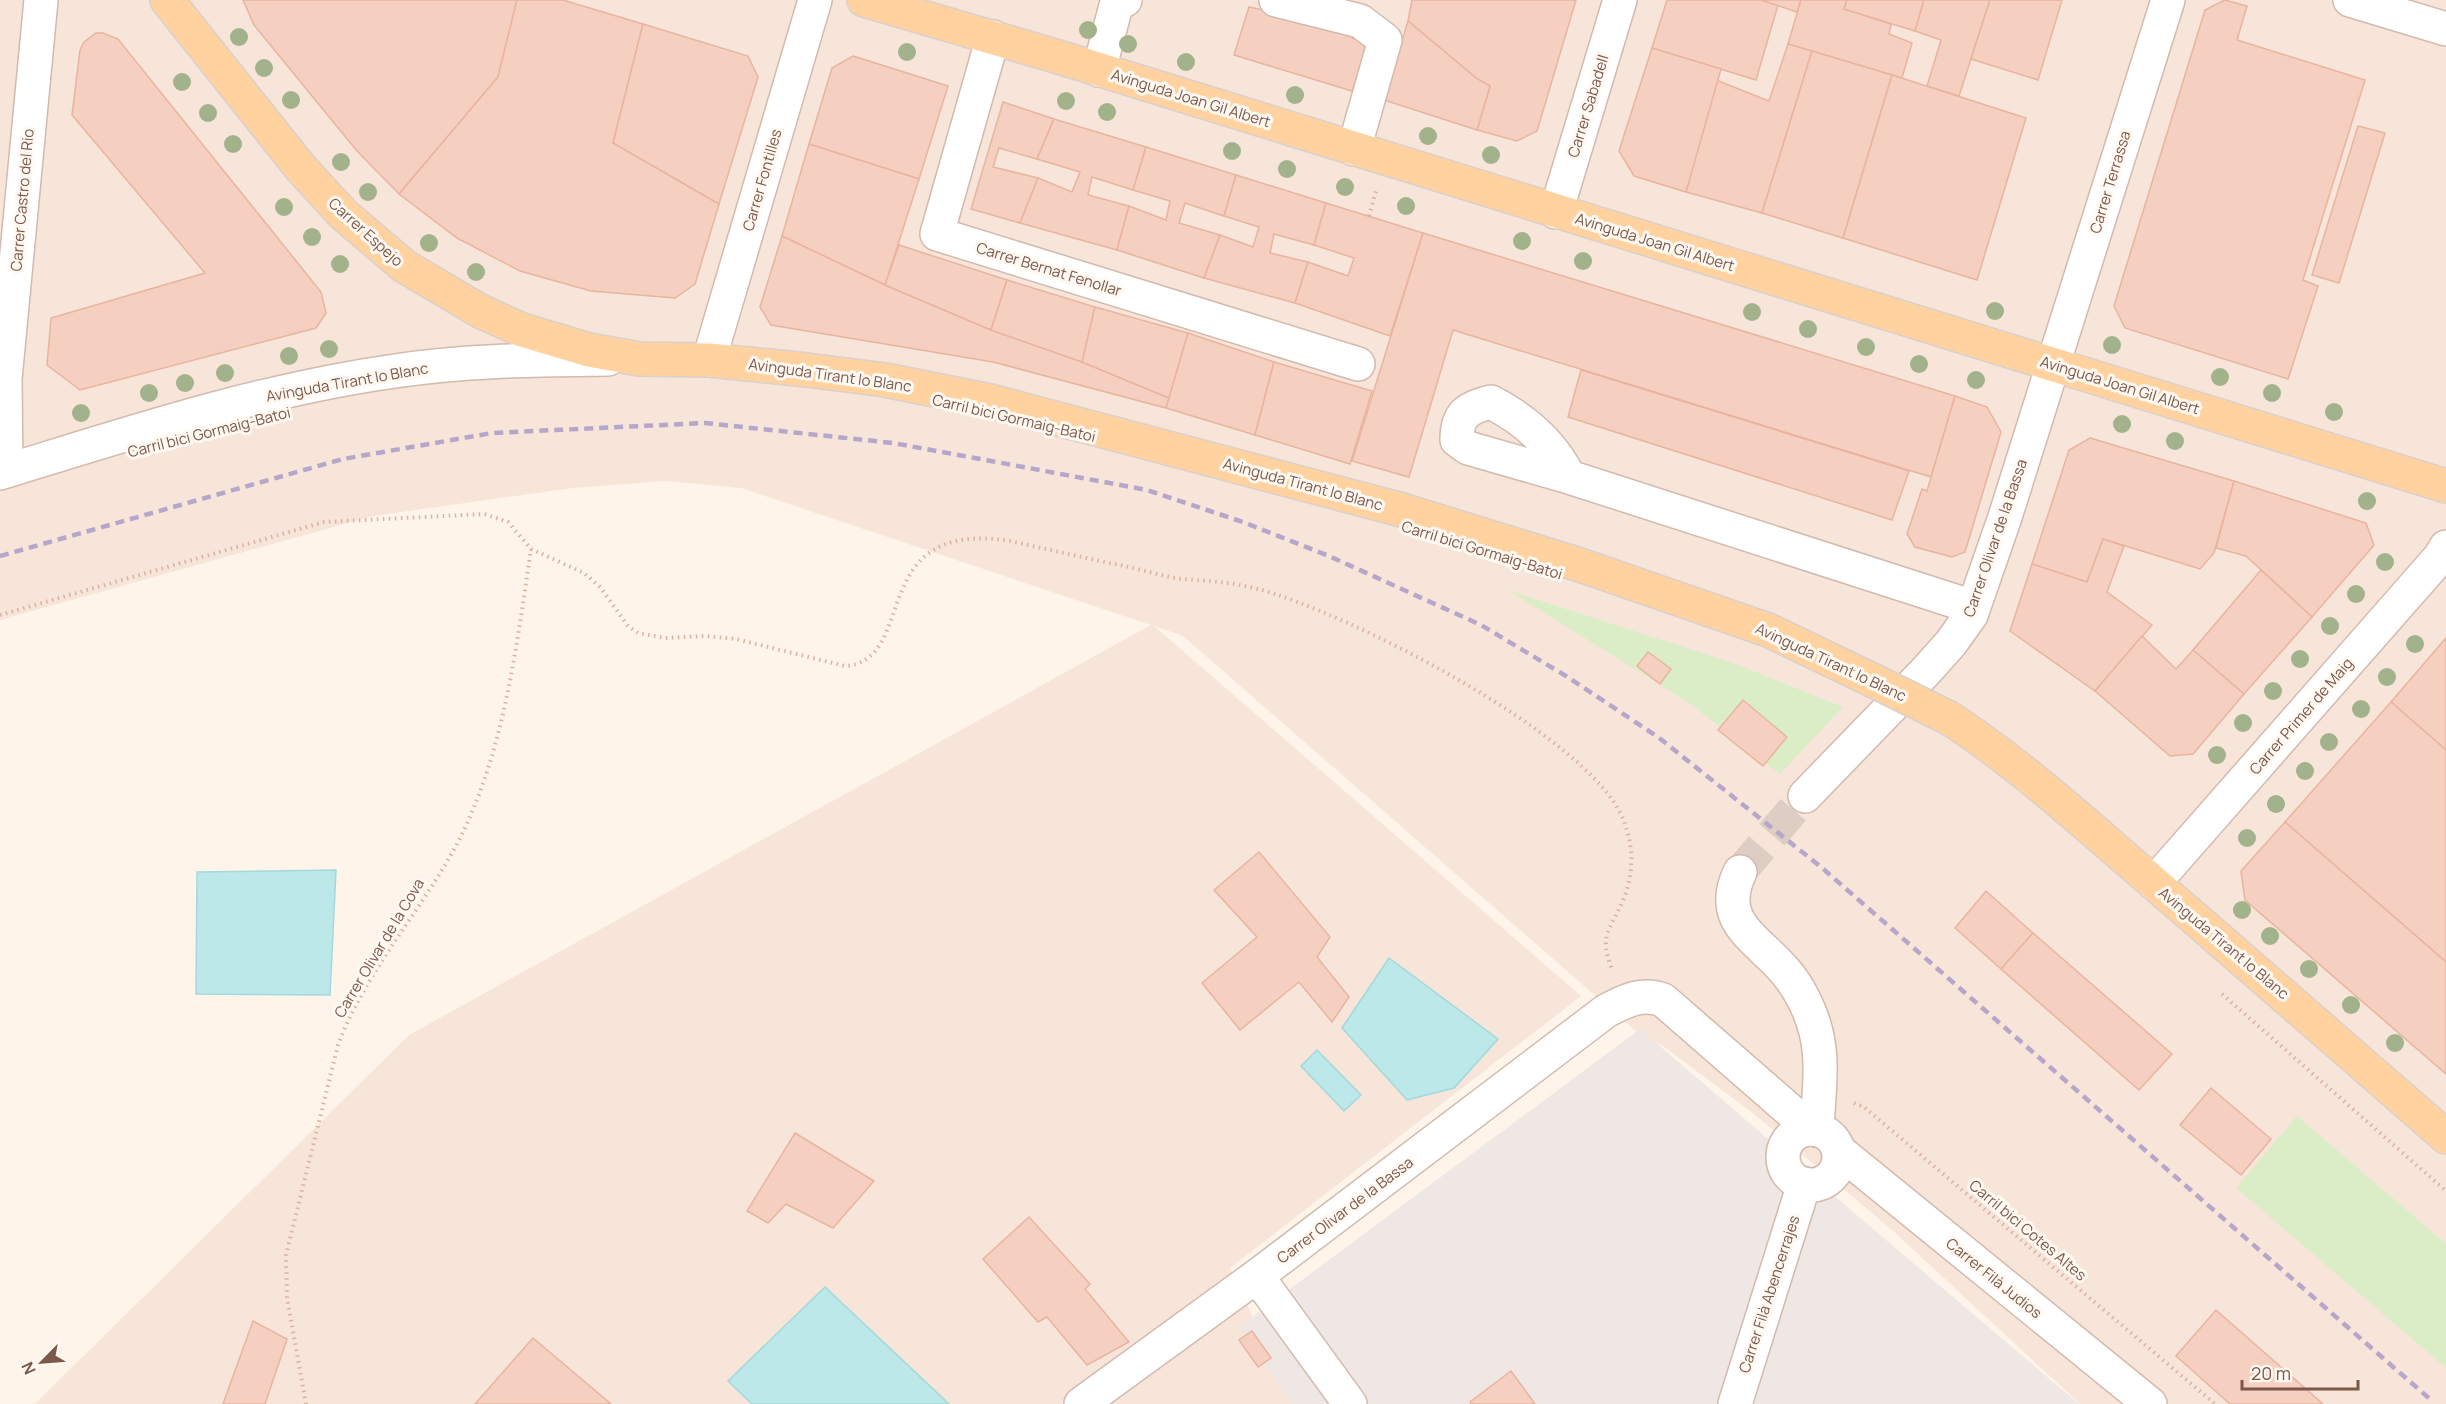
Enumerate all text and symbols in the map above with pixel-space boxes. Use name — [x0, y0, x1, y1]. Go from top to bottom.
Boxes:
street label: Carrer Sabadell — [1562, 52, 1614, 160]
street label: Avinguda Joan Gil Albert — [1109, 64, 1273, 132]
street label: Carrer Fontilles — [737, 126, 787, 233]
street label: Carrer Castro del Rio — [5, 128, 39, 272]
street label: Carrer Terrassa — [2084, 128, 2136, 236]
street label: Carrer Espejo — [324, 193, 408, 271]
street label: Avinguda Joan Gil Albert — [1573, 208, 1737, 276]
street label: Carrer Bernat Fenollar — [974, 237, 1125, 301]
street label: Avinguda Joan Gil Albert — [2038, 351, 2202, 419]
street label: Avinguda Tirant lo Blanc — [747, 353, 913, 397]
street label: Avinguda Tirant lo Blanc — [264, 357, 430, 407]
street label: Carril bici Gormaig-Batoi — [930, 389, 1098, 447]
street label: Carril bici Gormaig-Batoi — [125, 402, 293, 462]
street label: Avinguda Tirant lo Blanc — [1221, 453, 1385, 515]
street label: Carrer Olivar de la Bassa — [1958, 456, 2032, 620]
street label: Carril bici Gormaig-Batoi — [1399, 516, 1565, 584]
street label: Avinguda Tirant lo Blanc — [1752, 618, 1910, 706]
street label: Carrer Primer de Maig — [2244, 653, 2358, 779]
street label: Carrer Olivar de la Cova — [329, 874, 429, 1022]
street label: Avinguda Tirant lo Blanc — [2154, 882, 2294, 1004]
street label: Carrer Olivar de la Bassa — [1272, 1152, 1418, 1268]
street label: Carril bici Cotes Altes — [1965, 1175, 2091, 1285]
street label: Carrer Filà Abencerrajes — [1734, 1212, 1804, 1376]
street label: Carrer Filà Judios — [1942, 1233, 2046, 1323]
north arrow — [12, 1332, 72, 1392]
scale bar — [2242, 1353, 2358, 1391]
text: N — [16, 1358, 41, 1378]
text: 20 m — [2251, 1361, 2291, 1385]

